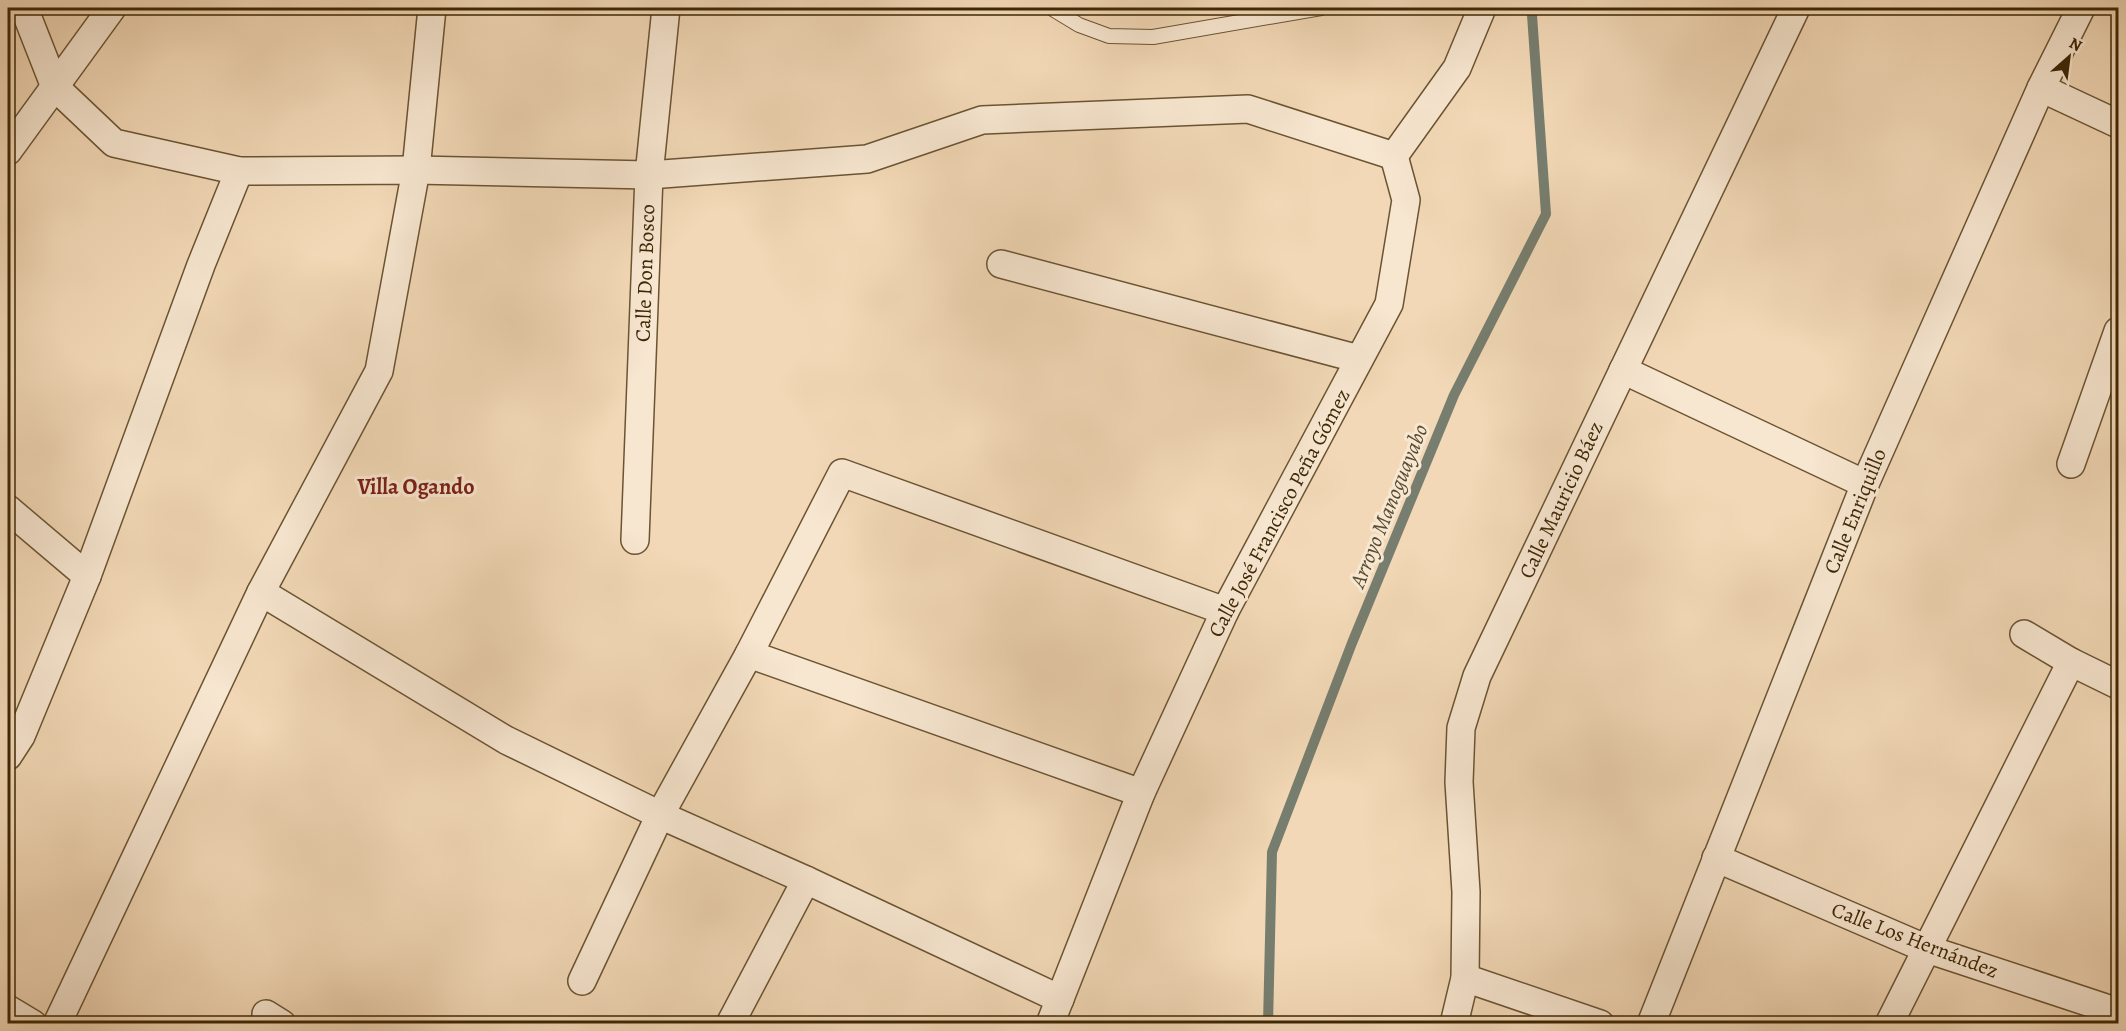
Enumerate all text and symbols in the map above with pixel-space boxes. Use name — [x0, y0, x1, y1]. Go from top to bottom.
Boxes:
north arrow — [2039, 27, 2099, 87]
text: N — [2065, 32, 2086, 57]
street label: Calle Don Bosco — [629, 204, 661, 342]
street label: Calle José Francisco Peña Gómez — [1201, 384, 1357, 642]
street label: Calle Mauricio Báez — [1512, 417, 1610, 583]
water label: Arroyo Manoguayabo — [1342, 420, 1435, 593]
street label: Calle Enriquillo — [1817, 444, 1893, 578]
district label: Villa Ogando — [356, 472, 475, 502]
street label: Calle Los Hernández — [1828, 895, 2002, 985]

